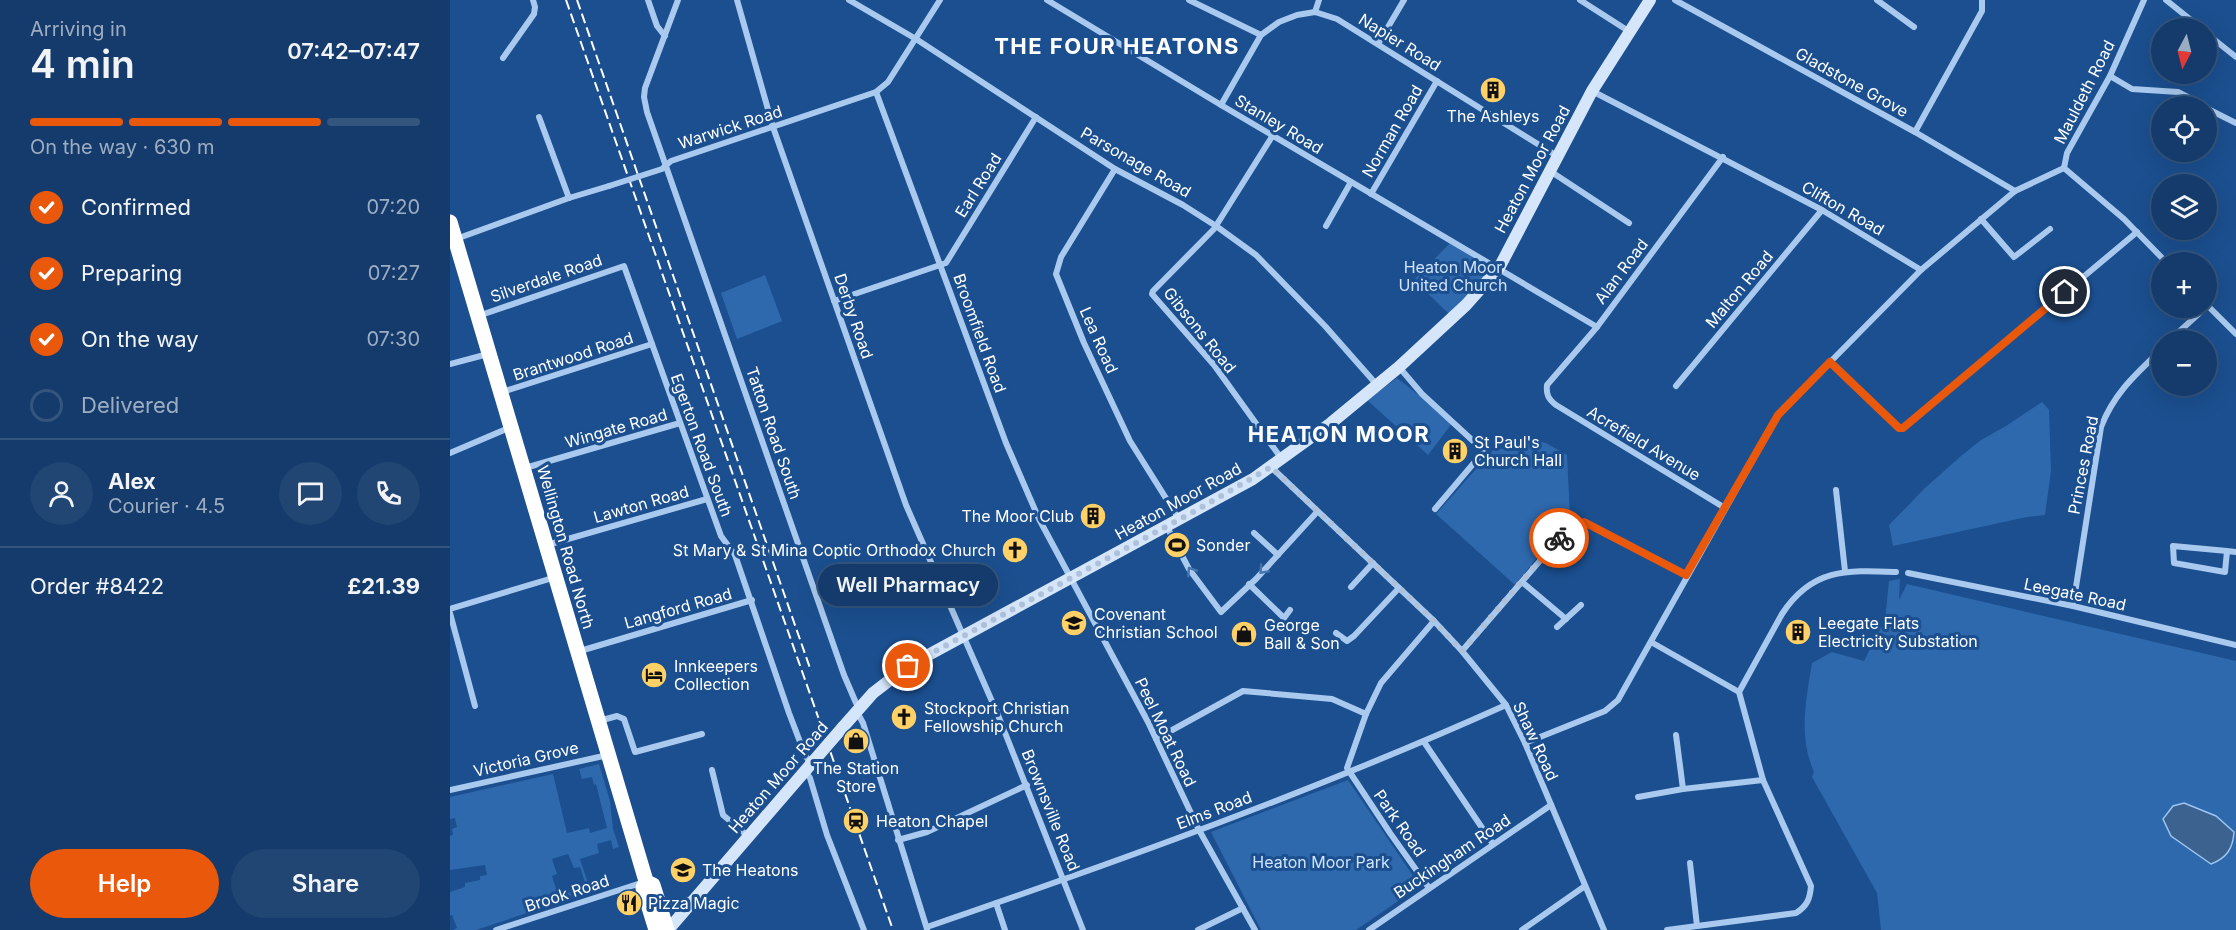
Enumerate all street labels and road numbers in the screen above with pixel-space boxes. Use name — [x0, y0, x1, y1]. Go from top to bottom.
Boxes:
street label: Napier Road — [1355, 9, 1445, 75]
street label: Mauldeth Road — [2049, 37, 2119, 147]
street label: Gladstone Grove — [1792, 43, 1912, 121]
street label: Norman Road — [1357, 81, 1427, 181]
street label: Stanley Road — [1231, 90, 1327, 158]
street label: Warwick Road — [676, 101, 784, 153]
street label: Heaton Moor Road — [1490, 102, 1574, 236]
street label: Parsonage Road — [1077, 122, 1195, 202]
street label: Earl Road — [950, 149, 1006, 221]
street label: Clifton Road — [1798, 176, 1888, 240]
street label: Alan Road — [1590, 234, 1652, 308]
street label: Malton Road — [1701, 246, 1777, 332]
street label: Silverdale Road — [487, 250, 605, 306]
street label: Derby Road — [830, 271, 878, 361]
street label: Broomfield Road — [949, 271, 1011, 395]
street label: Gibsons Road — [1159, 283, 1241, 377]
street label: Lea Road — [1076, 304, 1122, 376]
street label: Brantwood Road — [510, 327, 636, 385]
street label: Tatton Road South — [742, 364, 806, 502]
street label: Egerton Road South — [667, 371, 737, 519]
street label: Acrefield Avenue — [1584, 401, 1704, 485]
street label: Wingate Road — [563, 404, 669, 452]
street label: Princes Road — [2064, 414, 2102, 516]
street label: Heaton Moor Road — [1111, 458, 1245, 544]
street label: Wellington Road North — [533, 463, 599, 631]
street label: Lawton Road — [591, 481, 691, 527]
street label: Leegate Road — [2022, 573, 2128, 615]
street label: Langford Road — [622, 583, 734, 633]
street label: Peel Moat Road — [1131, 674, 1201, 790]
street label: Shaw Road — [1509, 698, 1563, 784]
street label: Heaton Moor Road — [724, 717, 832, 837]
street label: Victoria Grove — [471, 737, 581, 781]
street label: Brownsville Road — [1017, 746, 1085, 874]
street label: Park Road — [1370, 786, 1430, 860]
street label: Elms Road — [1174, 787, 1254, 833]
street label: Buckingham Road — [1390, 810, 1514, 902]
street label: Brook Road — [522, 870, 612, 916]

